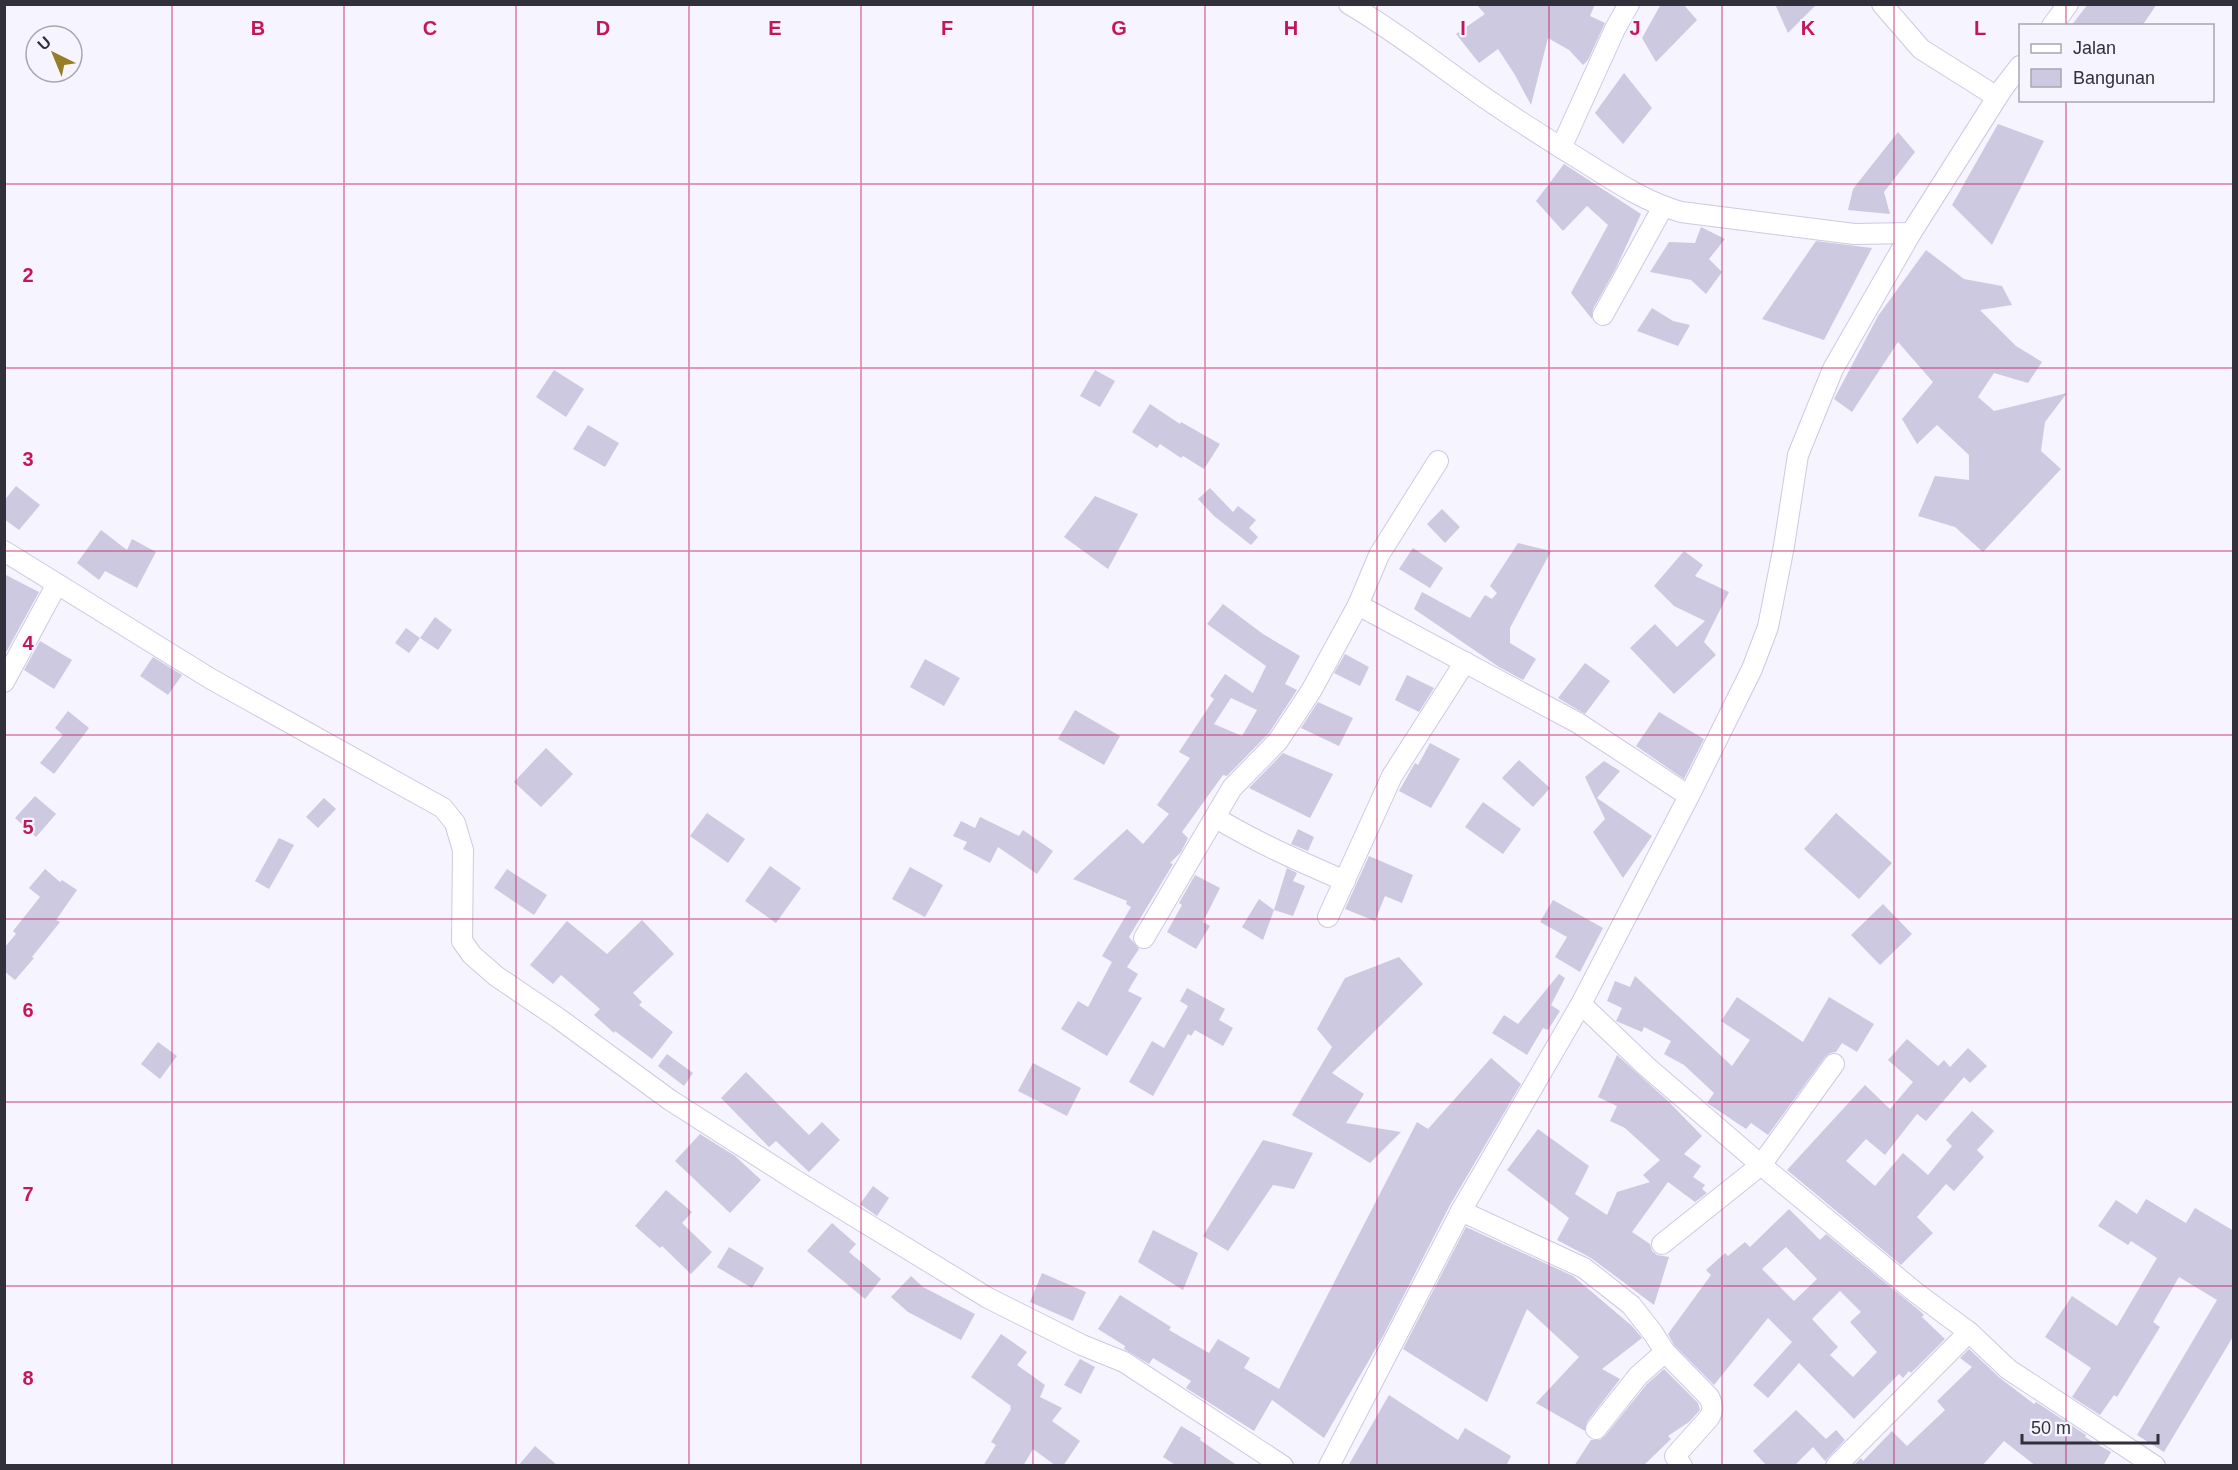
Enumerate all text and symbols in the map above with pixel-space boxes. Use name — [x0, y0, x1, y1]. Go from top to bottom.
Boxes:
text: B — [251, 17, 265, 39]
text: C — [423, 17, 437, 39]
text: D — [596, 17, 610, 39]
text: E — [768, 17, 782, 39]
text: F — [941, 17, 953, 39]
text: G — [1111, 17, 1127, 39]
text: H — [1284, 17, 1298, 39]
text: I — [1460, 17, 1466, 39]
text: J — [1629, 17, 1641, 39]
text: K — [1801, 17, 1816, 39]
text: L — [1974, 17, 1986, 39]
north arrow — [24, 24, 84, 84]
legend — [2019, 24, 2214, 102]
text: U — [34, 33, 54, 54]
text: Jalan — [2073, 38, 2116, 58]
text: Bangunan — [2073, 68, 2155, 88]
text: 2 — [22, 264, 34, 286]
text: 3 — [22, 448, 34, 470]
text: 4 — [22, 632, 34, 654]
text: 5 — [22, 816, 34, 838]
text: 6 — [22, 999, 34, 1021]
text: 7 — [22, 1183, 34, 1205]
text: 8 — [22, 1367, 34, 1389]
scale bar — [2022, 1407, 2158, 1445]
text: 50 m — [2031, 1418, 2071, 1438]

